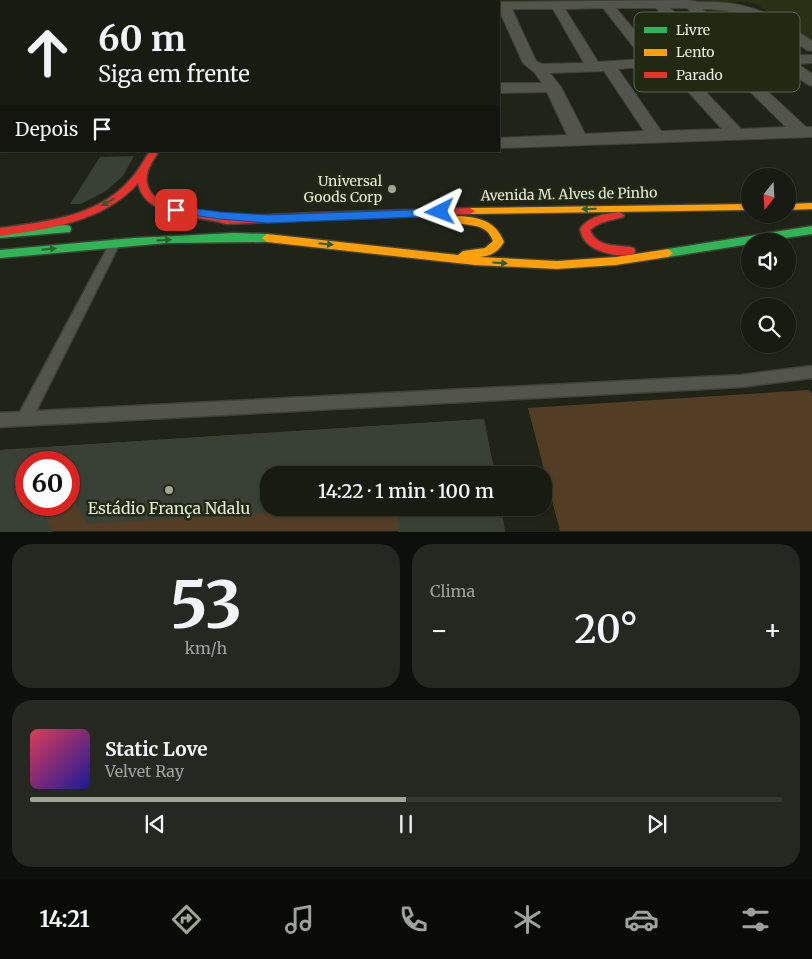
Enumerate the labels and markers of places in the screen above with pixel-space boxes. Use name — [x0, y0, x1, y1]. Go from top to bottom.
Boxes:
place label: Universal Goods Corp — [304, 172, 383, 206]
marker: Universal Goods Corp — [386, 183, 398, 195]
pin — [155, 189, 197, 231]
marker: Estádio França Ndalu — [163, 484, 175, 496]
place label: Estádio França Ndalu — [88, 498, 250, 518]

